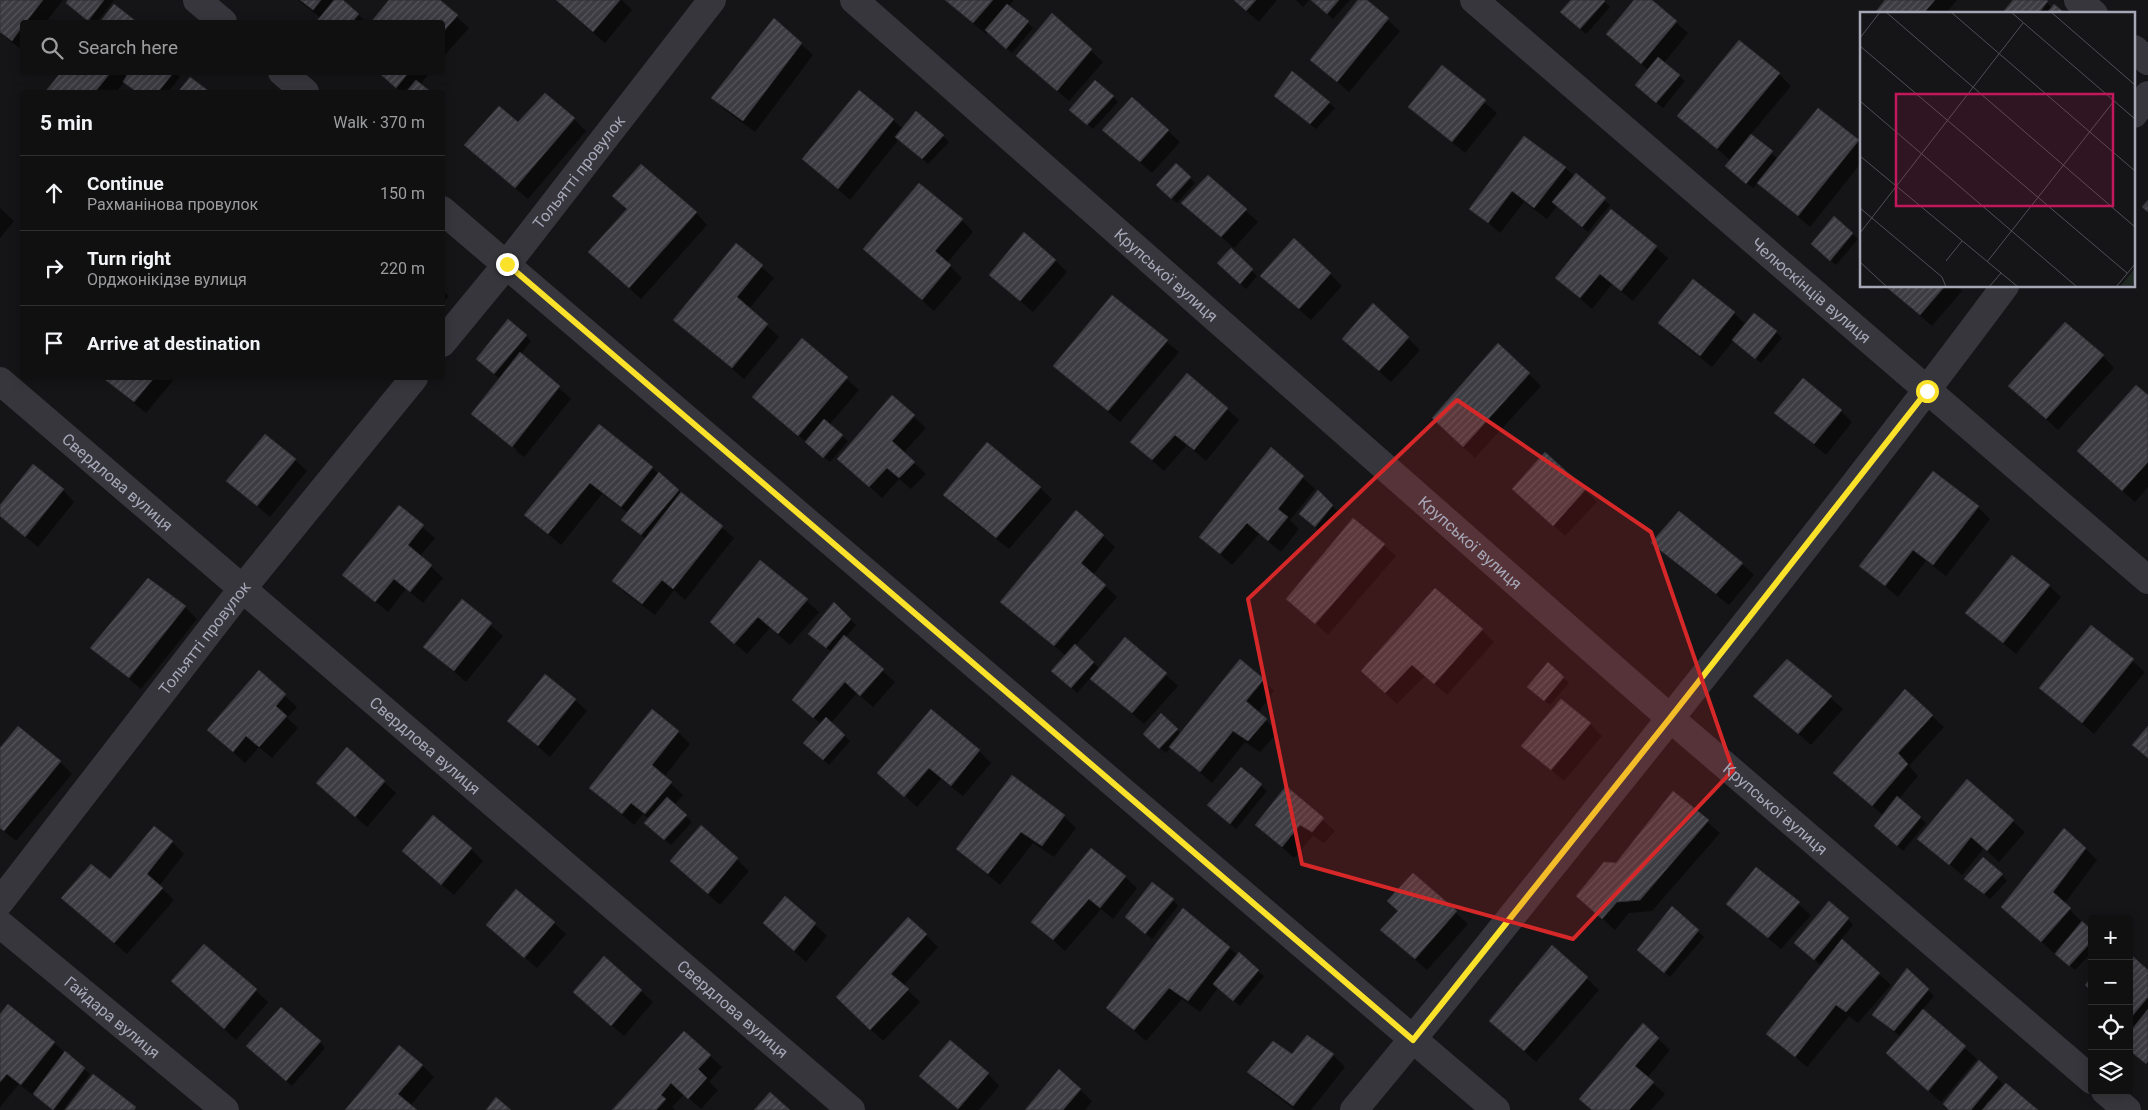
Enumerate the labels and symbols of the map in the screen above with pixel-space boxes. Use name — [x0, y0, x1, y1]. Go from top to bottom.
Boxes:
inset map — [1860, 12, 2136, 288]
street label: Тольятті провулок — [529, 111, 629, 232]
street label: Крупської вулиця — [1111, 224, 1222, 325]
street label: Челюскінців вулиця — [1748, 234, 1875, 347]
route end — [496, 253, 519, 276]
route start — [1916, 380, 1939, 403]
street label: Свердлова вулиця — [58, 429, 177, 535]
street label: Крупської вулиця — [1415, 492, 1526, 593]
street label: Тольятті провулок — [154, 577, 254, 698]
street label: Свердлова вулиця — [366, 693, 485, 798]
street label: Крупської вулиця — [1719, 759, 1832, 859]
street label: Свердлова вулиця — [674, 956, 792, 1062]
street label: Гайдара вулиця — [61, 972, 164, 1062]

